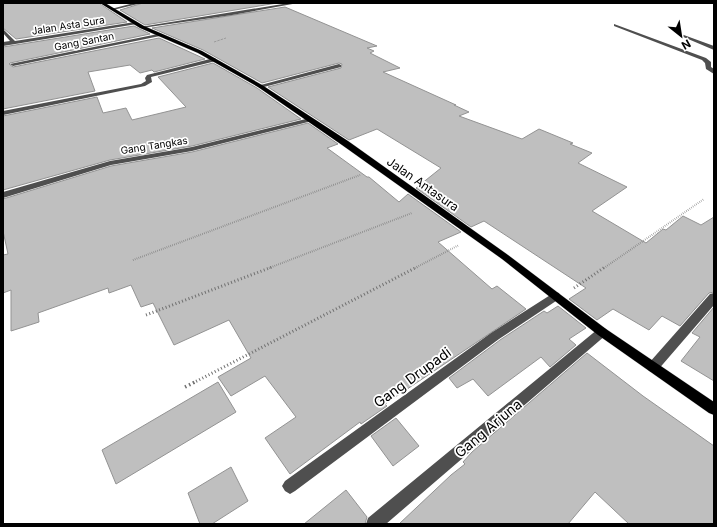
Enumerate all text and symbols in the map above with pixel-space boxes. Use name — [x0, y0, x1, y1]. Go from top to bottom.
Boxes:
street label: Jalan Asta Sura — [31, 13, 105, 37]
north arrow — [661, 16, 701, 56]
street label: Gang Santan — [53, 29, 115, 53]
text: N — [679, 37, 693, 53]
street label: Gang Tangkas — [120, 134, 188, 156]
street label: Jalan Antasura — [384, 154, 462, 214]
street label: Gang Drupadi — [370, 343, 454, 411]
street label: Gang Arjuna — [451, 395, 525, 461]

